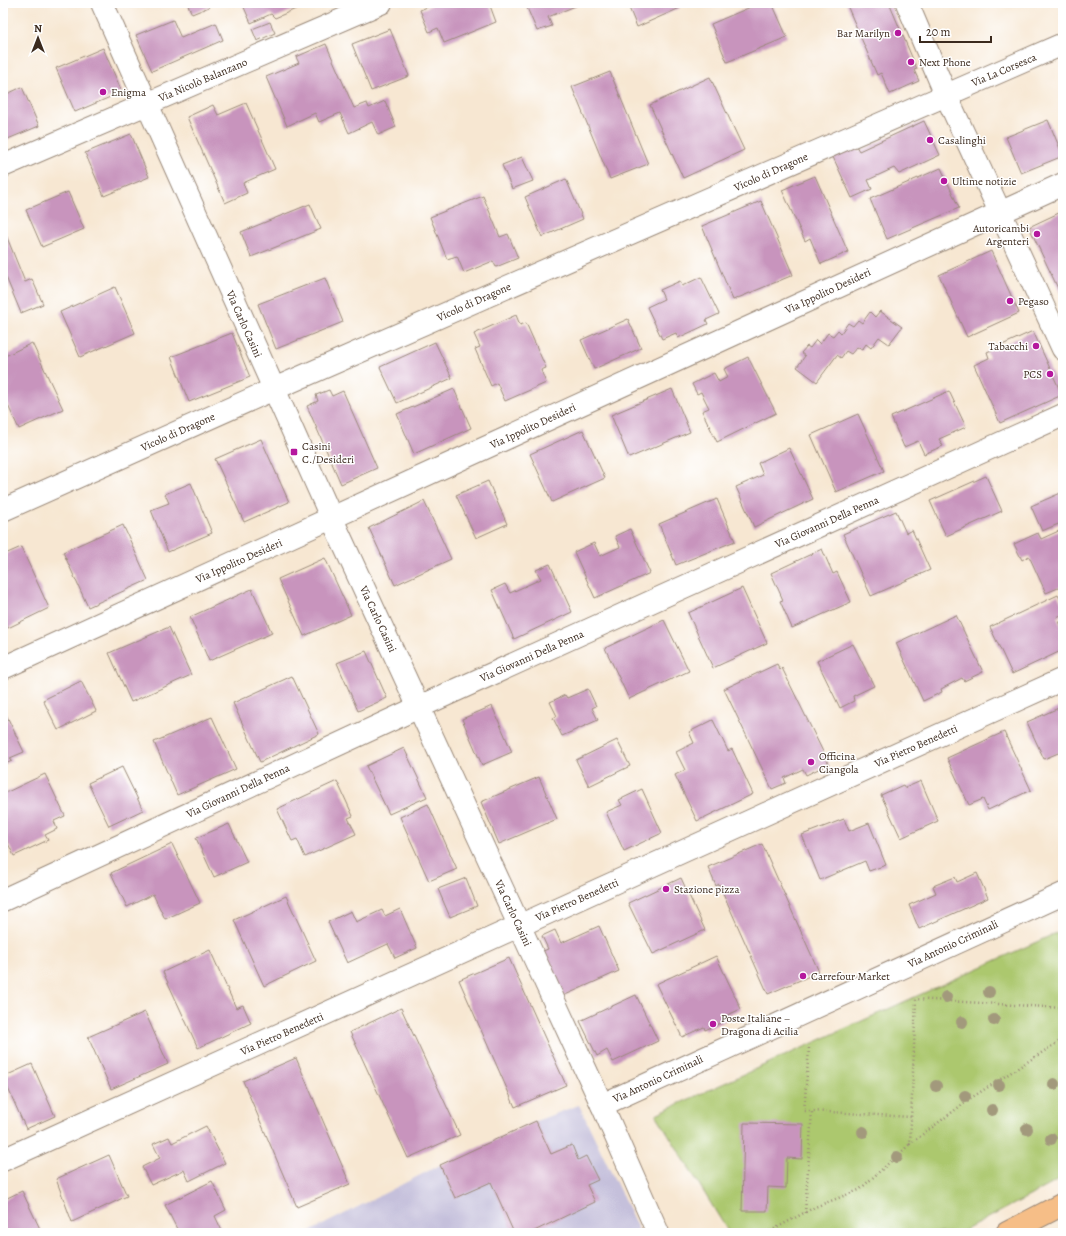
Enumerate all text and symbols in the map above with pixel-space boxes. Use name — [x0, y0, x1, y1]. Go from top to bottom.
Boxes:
north arrow — [18, 18, 58, 58]
scale bar — [920, 18, 991, 44]
text: N — [34, 21, 42, 36]
text: 20 m — [926, 24, 950, 40]
place label: Bar Marilyn — [837, 26, 890, 41]
marker: Bar Marilyn — [893, 28, 903, 38]
street label: Via La Corsesca — [968, 49, 1040, 91]
street label: Via Nicolò Balanzano — [155, 54, 250, 106]
place label: Next Phone — [919, 55, 971, 70]
marker: Next Phone — [906, 57, 916, 67]
place label: Enigma — [111, 85, 147, 100]
marker: Enigma — [98, 87, 108, 97]
place label: Casalinghi — [938, 133, 986, 148]
marker: Casalinghi — [925, 135, 935, 145]
street label: Vicolo di Dragone — [731, 149, 811, 195]
place label: Ultime notizie — [952, 174, 1017, 189]
marker: Ultime notizie — [939, 176, 949, 186]
place label: Autoricambi Argenteri — [972, 221, 1029, 249]
marker: Autoricambi Argenteri — [1032, 229, 1042, 239]
street label: Via Ippolito Desideri — [782, 265, 873, 318]
street label: Vicolo di Dragone — [434, 279, 514, 325]
street label: Via Carlo Casini — [222, 287, 265, 360]
place label: Pegaso — [1018, 294, 1049, 309]
marker: Pegaso — [1005, 296, 1015, 306]
place label: Tabacchi — [989, 339, 1028, 354]
marker: Tabacchi — [1031, 341, 1041, 351]
place label: PCS — [1023, 367, 1042, 382]
marker: PCS — [1045, 369, 1055, 379]
street label: Via Ippolito Desideri — [487, 400, 578, 453]
street label: Vicolo di Dragone — [138, 409, 218, 455]
place label: Casini C./Desideri — [302, 439, 354, 467]
marker: Casini C./Desideri — [289, 447, 299, 457]
street label: Via Giovanni Della Penna — [772, 492, 882, 552]
street label: Via Ippolito Desideri — [192, 535, 285, 587]
street label: Via Carlo Casini — [356, 582, 400, 655]
street label: Via Giovanni Della Penna — [477, 626, 587, 686]
street label: Via Pietro Benedetti — [871, 721, 960, 771]
place label: Officina Ciangola — [819, 749, 860, 777]
marker: Officina Ciangola — [806, 757, 816, 767]
street label: Via Giovanni Della Penna — [183, 760, 293, 822]
street label: Via Pietro Benedetti — [532, 875, 621, 925]
street label: Via Carlo Casini — [491, 876, 535, 949]
place label: Stazione pizza — [674, 882, 740, 897]
marker: Stazione pizza — [661, 884, 671, 894]
street label: Via Antonio Criminali — [905, 916, 1001, 972]
place label: Carrefour Market — [811, 969, 890, 984]
marker: Carrefour Market — [798, 971, 808, 981]
street label: Via Pietro Benedetti — [237, 1009, 326, 1059]
place label: Poste Italiane – Dragona di Acilia — [721, 1011, 799, 1039]
marker: Poste Italiane – Dragona di Acilia — [708, 1019, 718, 1029]
street label: Via Antonio Criminali — [610, 1051, 706, 1107]

